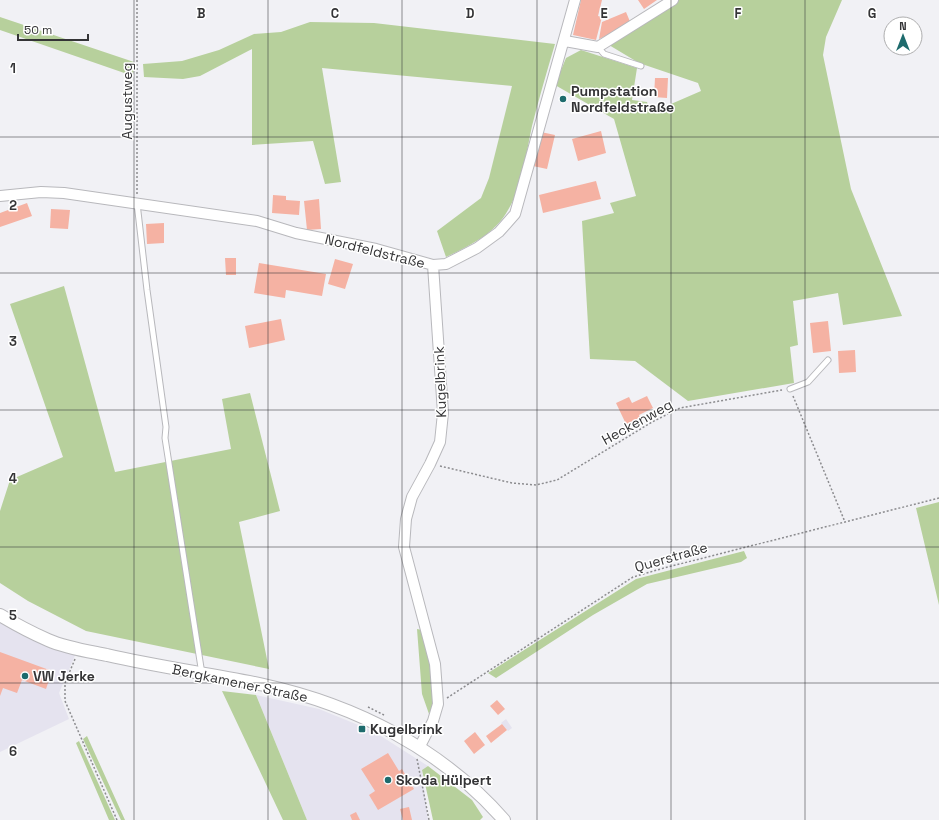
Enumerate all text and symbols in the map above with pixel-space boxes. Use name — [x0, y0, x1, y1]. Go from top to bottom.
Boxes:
text: B — [197, 5, 206, 22]
text: C — [331, 5, 339, 22]
text: D — [466, 5, 475, 22]
text: E — [600, 5, 608, 22]
text: F — [735, 5, 742, 22]
text: G — [868, 5, 876, 22]
scale bar — [18, 16, 88, 42]
north arrow — [883, 16, 923, 56]
text: N — [899, 19, 907, 33]
text: 50 m — [24, 22, 52, 38]
text: 1 — [10, 60, 16, 77]
street label: Augustweg — [118, 63, 136, 139]
place label: Pumpstation Nordfeldstraße — [571, 82, 674, 116]
marker: Pumpstation Nordfeldstraße — [558, 94, 568, 104]
text: 2 — [9, 197, 17, 214]
street label: Nordfeldstraße — [323, 230, 427, 272]
text: 3 — [9, 333, 17, 350]
street label: Kugelbrink — [430, 345, 450, 418]
street label: Heckenweg — [598, 395, 676, 449]
text: 4 — [9, 470, 17, 487]
street label: Querstraße — [632, 538, 710, 576]
text: 5 — [9, 607, 17, 624]
street label: Bergkamener Straße — [171, 660, 309, 706]
place label: VW Jerke — [33, 667, 95, 685]
marker: VW Jerke — [20, 671, 30, 681]
place label: Kugelbrink — [370, 720, 443, 738]
marker: Kugelbrink — [357, 724, 367, 734]
text: 6 — [9, 743, 17, 760]
place label: Skoda Hülpert — [396, 771, 492, 789]
marker: Skoda Hülpert — [383, 775, 393, 785]

